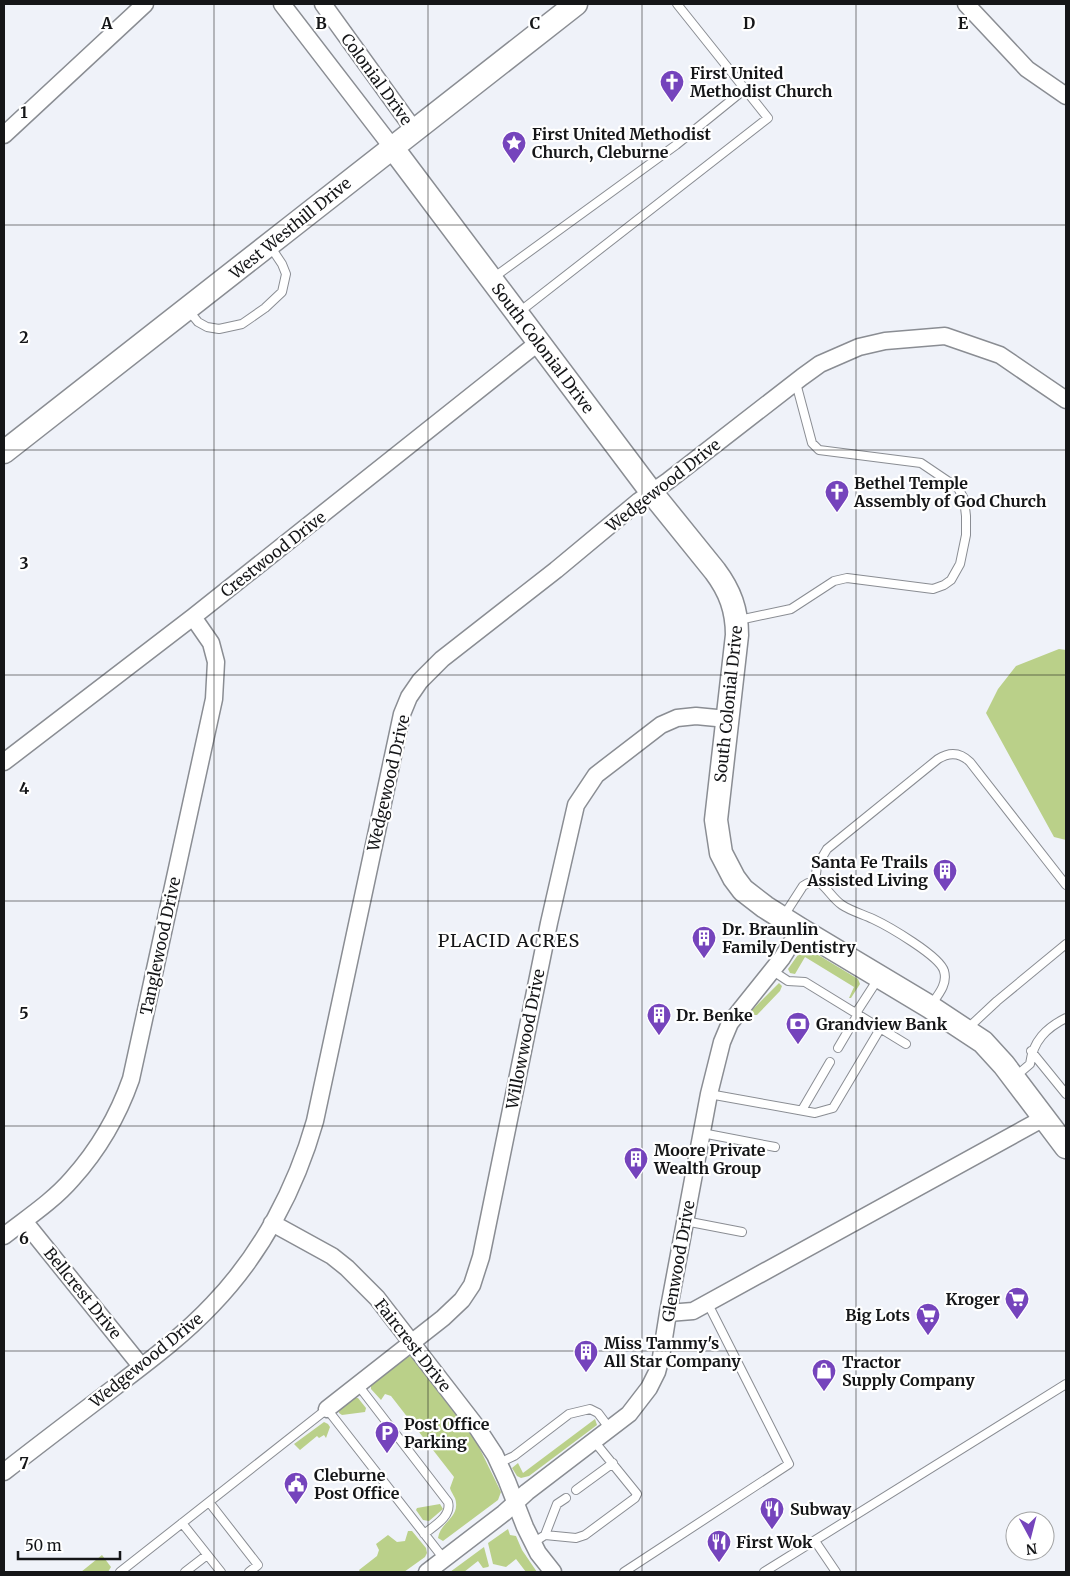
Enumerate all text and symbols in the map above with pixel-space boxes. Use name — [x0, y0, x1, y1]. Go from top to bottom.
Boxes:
text: A — [100, 13, 113, 33]
text: B — [315, 13, 327, 33]
text: C — [530, 13, 540, 33]
text: D — [743, 13, 755, 33]
text: E — [958, 13, 969, 33]
street label: Colonial Drive — [337, 29, 417, 129]
place label: First United Methodist Church — [690, 63, 833, 101]
church icon: First United Methodist Church — [659, 69, 685, 103]
text: 1 — [20, 102, 28, 122]
place label: First United Methodist Church, Cleburne — [532, 124, 711, 163]
place icon: First United Methodist Church, Cleburne — [501, 130, 527, 164]
street label: West Westhill Drive — [225, 173, 355, 284]
street label: South Colonial Drive — [488, 279, 598, 417]
text: 2 — [19, 327, 29, 347]
street label: Wedgewood Drive — [601, 434, 724, 536]
place label: Bethel Temple Assembly of God Church — [853, 473, 1047, 511]
church icon: Bethel Temple Assembly of God Church — [824, 479, 850, 513]
street label: Crestwood Drive — [216, 507, 330, 601]
text: 3 — [19, 553, 29, 573]
street label: South Colonial Drive — [710, 624, 746, 784]
street label: Wedgewood Drive — [362, 713, 413, 854]
text: 4 — [19, 778, 29, 798]
place label: Santa Fe Trails Assisted Living — [806, 852, 928, 890]
building icon: Santa Fe Trails Assisted Living — [932, 858, 958, 892]
street label: Tanglewood Drive — [136, 875, 184, 1017]
place label: Dr. Braunlin Family Dentistry — [722, 919, 856, 957]
building icon: Dr. Braunlin Family Dentistry — [691, 925, 717, 959]
district label: PLACID ACRES — [438, 929, 580, 952]
street label: Willowwood Drive — [501, 967, 548, 1112]
building icon: Dr. Benke — [646, 1002, 672, 1036]
text: 5 — [19, 1003, 29, 1023]
place label: Dr. Benke — [676, 1005, 753, 1025]
bank icon: Grandview Bank — [785, 1011, 811, 1045]
place label: Grandview Bank — [816, 1014, 948, 1034]
place label: Moore Private Wealth Group — [653, 1140, 766, 1178]
building icon: Moore Private Wealth Group — [623, 1146, 649, 1180]
street label: Glenwood Drive — [657, 1199, 699, 1323]
text: 6 — [19, 1228, 29, 1248]
street label: Bellcrest Drive — [40, 1243, 126, 1343]
supermarket icon: Kroger — [1004, 1286, 1030, 1320]
place label: Kroger — [945, 1289, 1001, 1309]
street label: Faircrest Drive — [371, 1295, 455, 1395]
supermarket icon: Big Lots — [915, 1302, 941, 1336]
place label: Big Lots — [845, 1305, 910, 1325]
street label: Wedgewood Drive — [85, 1308, 206, 1412]
place label: Miss Tammy's All Star Company — [603, 1333, 741, 1371]
building icon: Miss Tammy's All Star Company — [573, 1339, 599, 1373]
place label: Tractor Supply Company — [842, 1352, 975, 1390]
shop icon: Tractor Supply Company — [811, 1358, 837, 1392]
place label: Post Office Parking — [404, 1414, 490, 1452]
parking icon: Post Office Parking — [374, 1420, 400, 1454]
text: 7 — [19, 1453, 29, 1473]
place label: Cleburne Post Office — [314, 1465, 400, 1503]
public building icon: Cleburne Post Office — [283, 1471, 309, 1505]
restaurant icon: Subway — [759, 1496, 785, 1530]
place label: Subway — [790, 1499, 852, 1519]
north arrow — [1005, 1511, 1055, 1561]
scale bar — [18, 1528, 120, 1560]
restaurant icon: First Wok — [706, 1529, 732, 1563]
place label: First Wok — [736, 1532, 813, 1552]
text: 50 m — [25, 1536, 62, 1555]
text: N — [1025, 1539, 1038, 1559]

